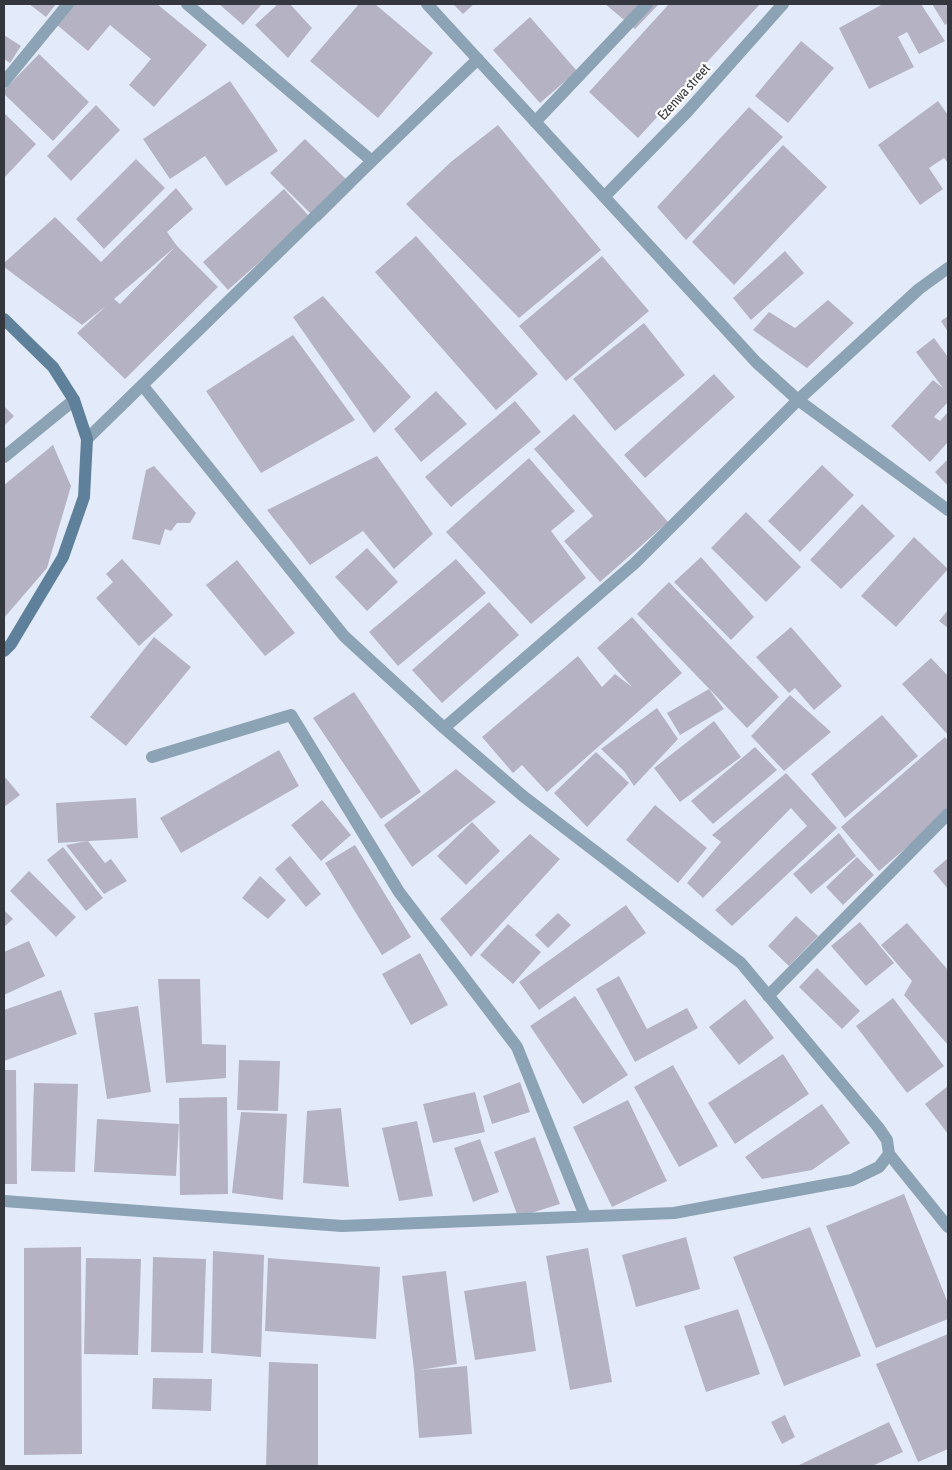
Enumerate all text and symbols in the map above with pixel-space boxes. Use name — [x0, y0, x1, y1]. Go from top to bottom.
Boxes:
street label: Ezenwa street — [654, 60, 714, 124]

